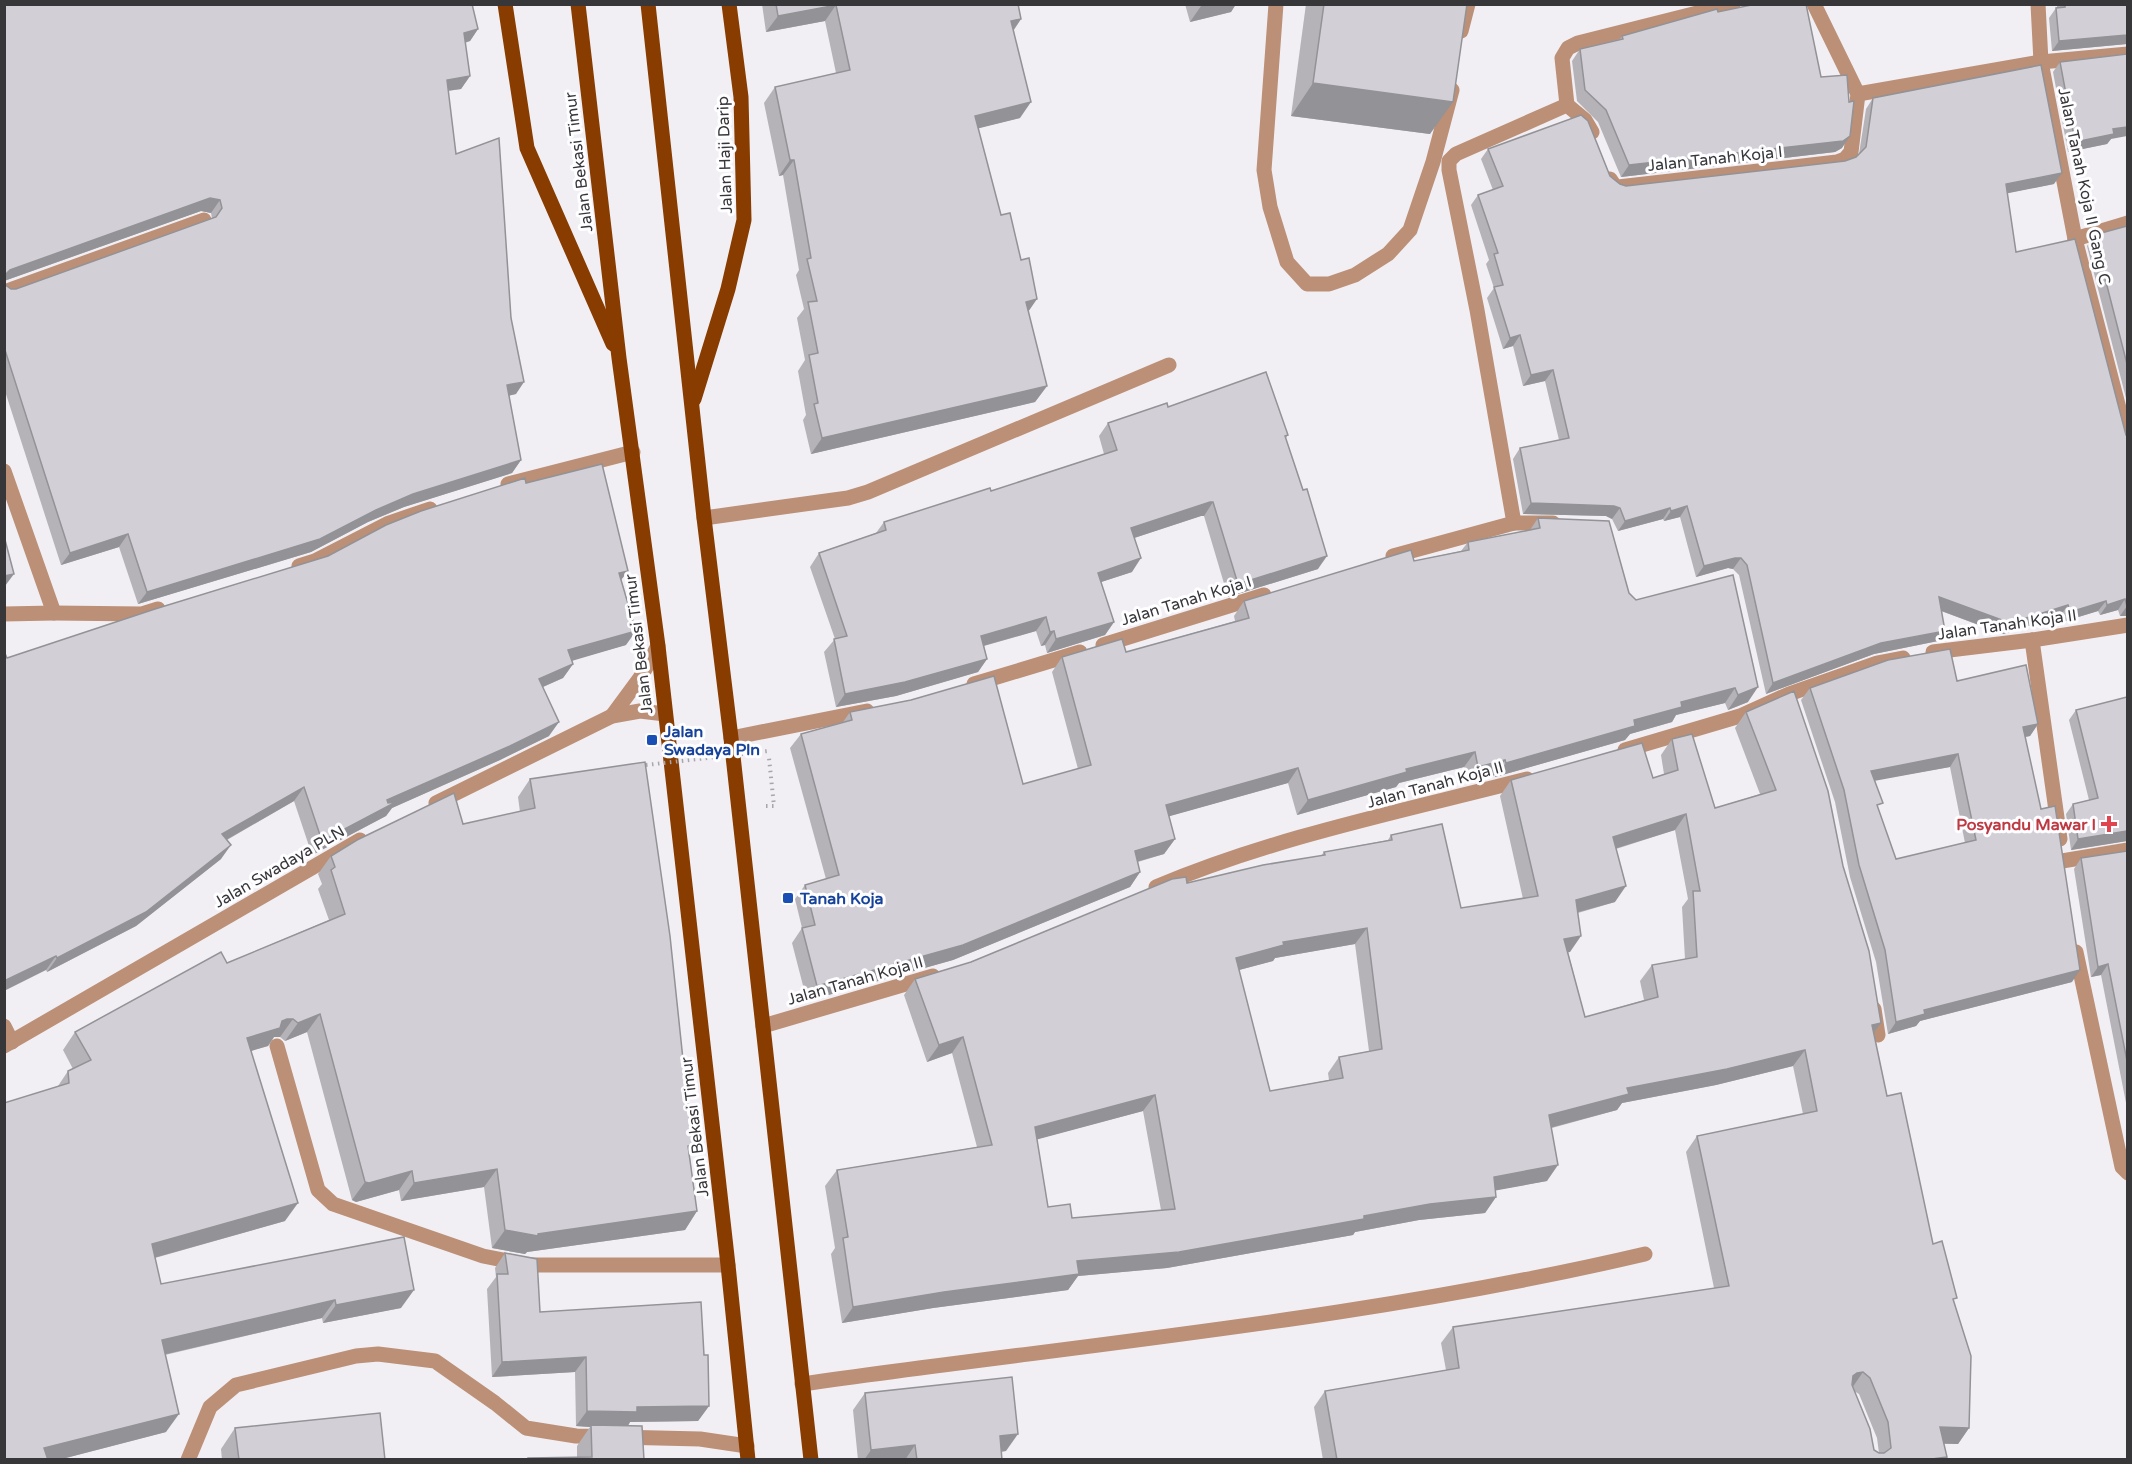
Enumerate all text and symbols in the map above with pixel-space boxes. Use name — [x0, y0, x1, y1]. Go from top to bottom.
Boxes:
street label: Jalan Tanah Koja II Gang C — [2053, 86, 2115, 286]
street label: Jalan Bekasi Timur — [560, 90, 598, 233]
street label: Jalan Haji Darip — [713, 96, 737, 214]
street label: Jalan Tanah Koja I — [1647, 142, 1784, 176]
street label: Jalan Bekasi Timur — [620, 572, 658, 715]
street label: Jalan Tanah Koja I — [1119, 572, 1254, 630]
street label: Jalan Tanah Koja II — [1936, 605, 2078, 645]
place label: Jalan Swadaya Pln — [663, 722, 760, 760]
marker: Jalan Swadaya Pln — [645, 733, 659, 747]
street label: Jalan Tanah Koja II — [1365, 757, 1506, 813]
place label: Posyandu Mawar I — [1956, 815, 2096, 835]
marker: Posyandu Mawar I — [2100, 815, 2118, 833]
street label: Jalan Swadaya PLN — [211, 821, 348, 912]
place label: Tanah Koja — [799, 889, 884, 909]
marker: Tanah Koja — [781, 891, 795, 905]
street label: Jalan Tanah Koja II — [785, 952, 925, 1010]
street label: Jalan Bekasi Timur — [676, 1055, 714, 1198]

